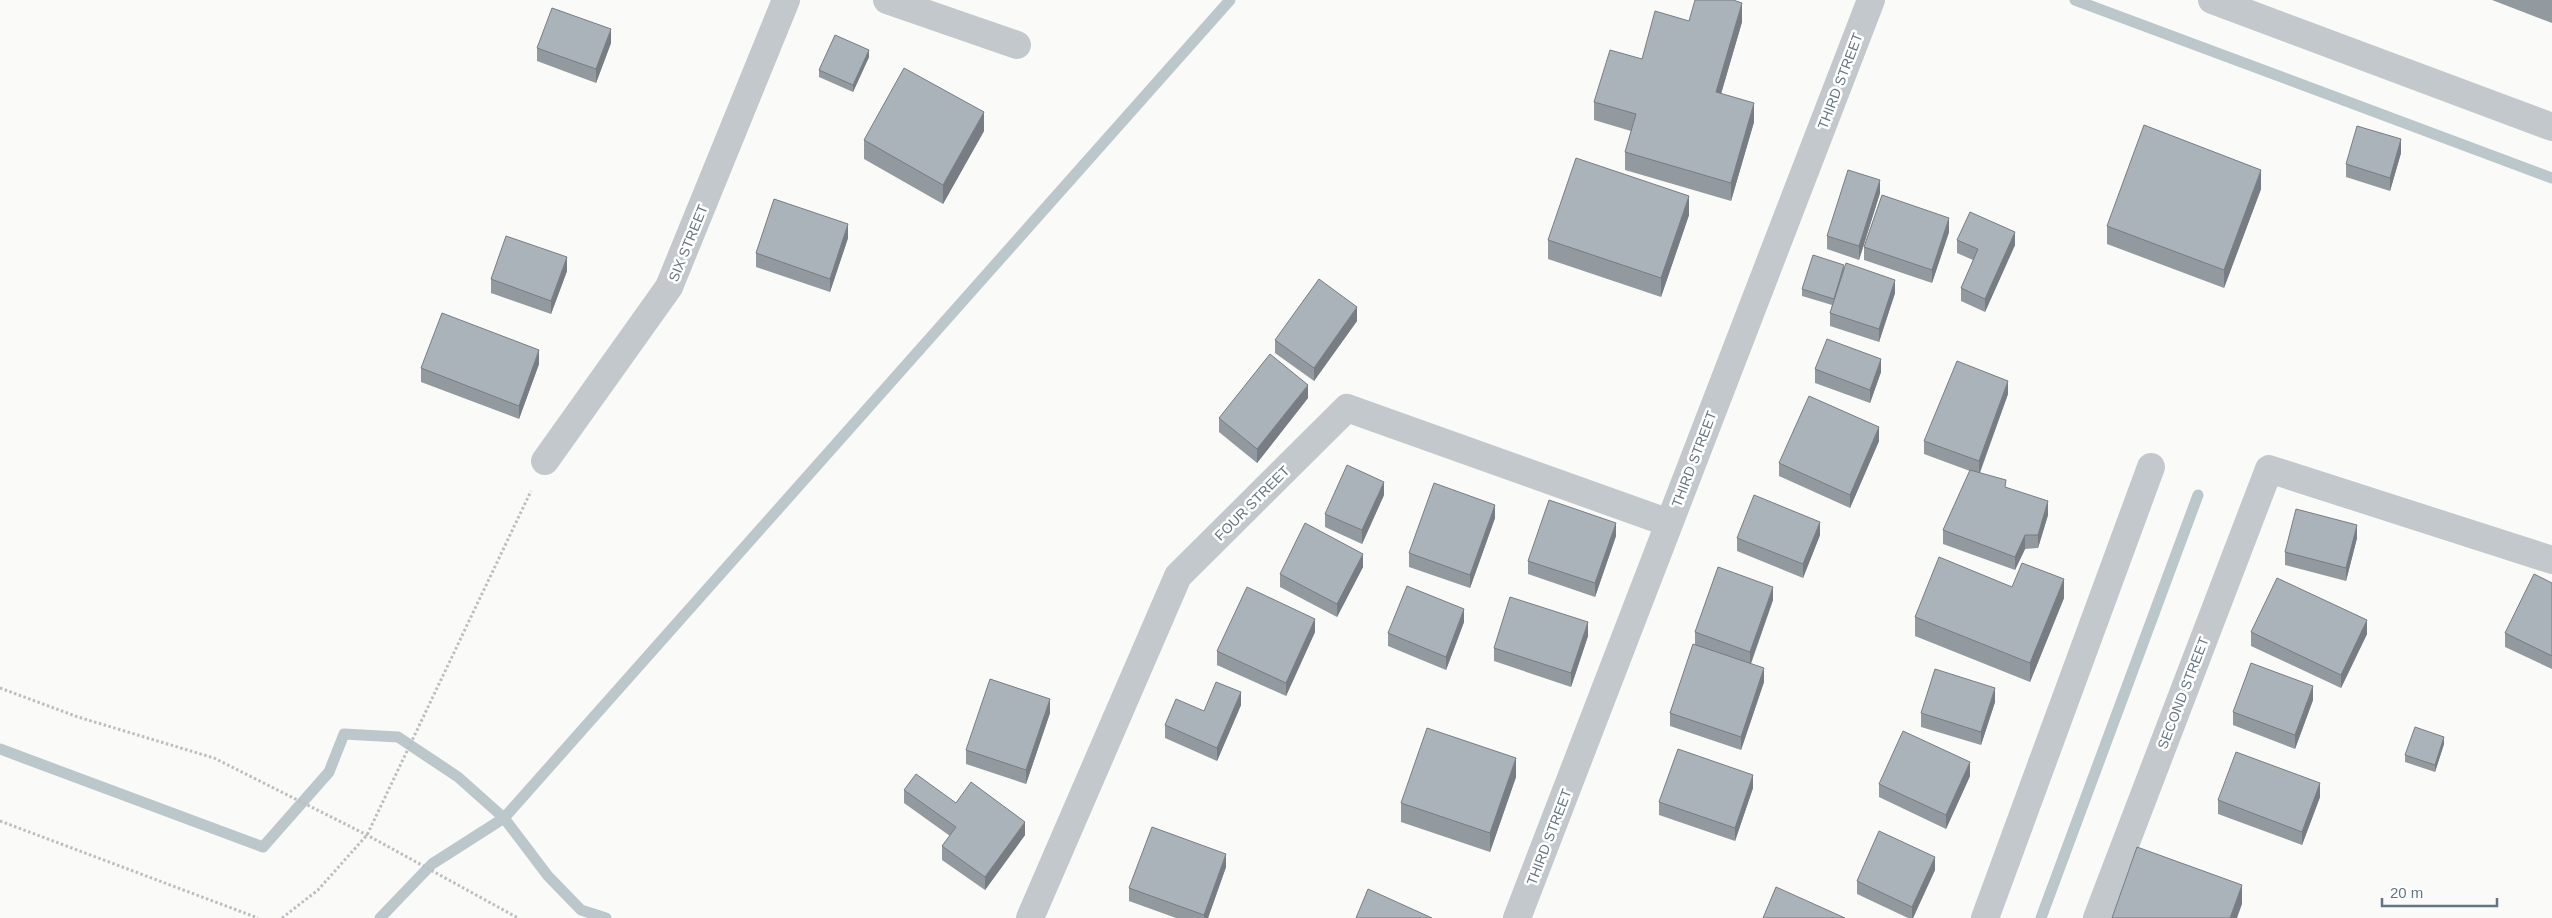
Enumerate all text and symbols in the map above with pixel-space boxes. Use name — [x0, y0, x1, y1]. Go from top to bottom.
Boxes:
street label: THIRD STREET — [1814, 30, 1866, 131]
street label: SIX STREET — [665, 202, 711, 284]
street label: THIRD STREET — [1668, 408, 1720, 509]
street label: FOUR STREET — [1211, 462, 1293, 544]
street label: SECOND STREET — [2154, 634, 2212, 751]
street label: THIRD STREET — [1523, 786, 1575, 887]
scale bar — [2382, 876, 2497, 908]
text: 20 m — [2390, 884, 2423, 901]

